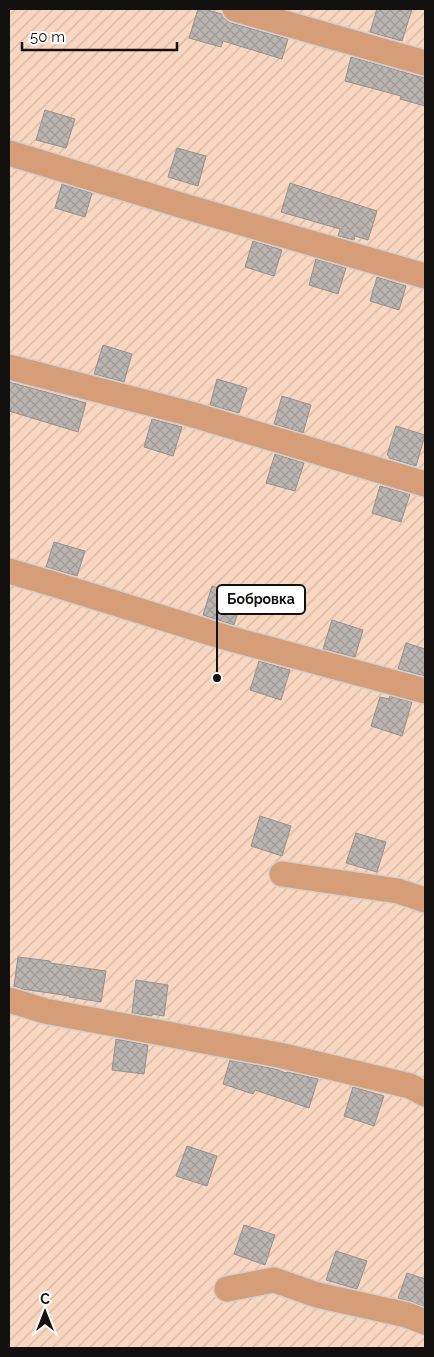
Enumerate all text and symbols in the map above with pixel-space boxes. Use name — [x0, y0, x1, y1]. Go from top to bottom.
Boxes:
scale bar — [22, 20, 178, 52]
text: 50 m — [30, 28, 65, 46]
callout: Бобровка — [217, 585, 305, 614]
text: Бобровка — [227, 591, 295, 607]
north arrow — [20, 1287, 70, 1337]
text: С — [40, 1291, 50, 1307]

